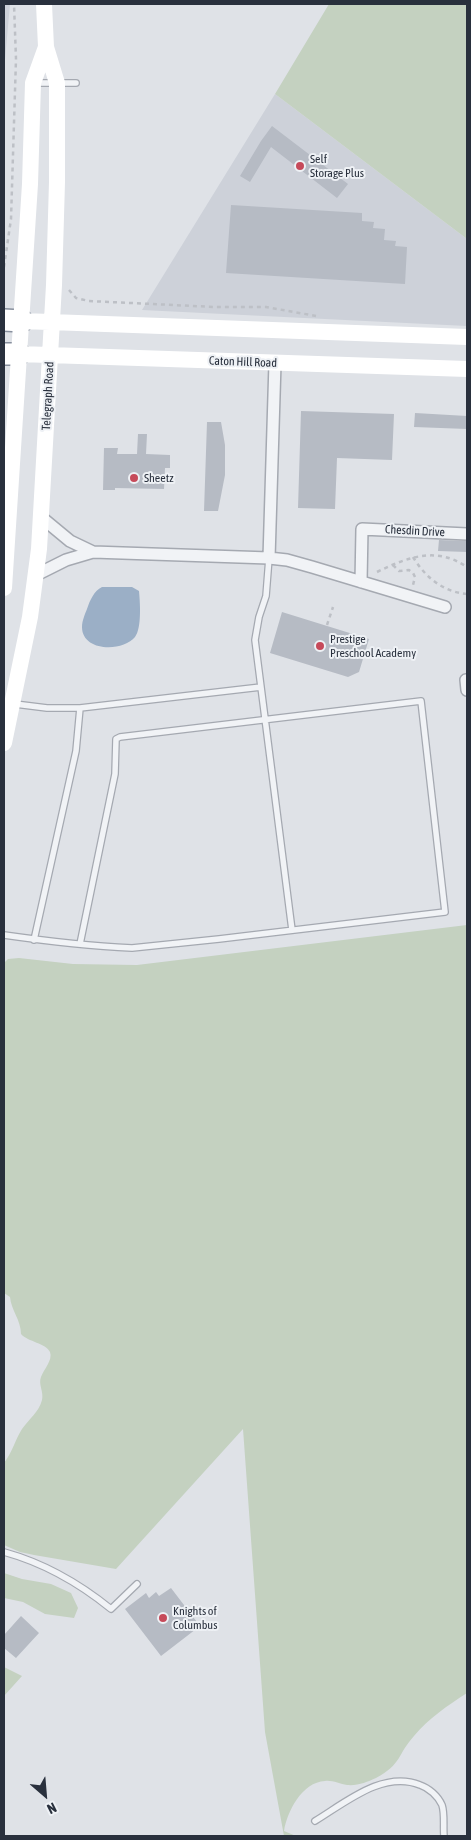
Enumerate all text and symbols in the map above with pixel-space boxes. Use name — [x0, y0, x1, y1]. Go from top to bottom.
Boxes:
place label: Self Storage Plus — [310, 152, 364, 180]
marker: Self Storage Plus — [294, 160, 306, 172]
street label: Caton Hill Road — [209, 354, 277, 370]
street label: Telegraph Road — [39, 361, 57, 431]
place label: Sheetz — [144, 471, 173, 485]
marker: Sheetz — [128, 472, 140, 484]
street label: Chesdin Drive — [385, 522, 445, 540]
place label: Prestige Preschool Academy — [330, 632, 416, 660]
marker: Prestige Preschool Academy — [314, 640, 326, 652]
place label: Knights of Columbus — [173, 1604, 217, 1632]
marker: Knights of Columbus — [157, 1612, 169, 1624]
north arrow — [20, 1770, 70, 1820]
text: N — [45, 1799, 59, 1817]

